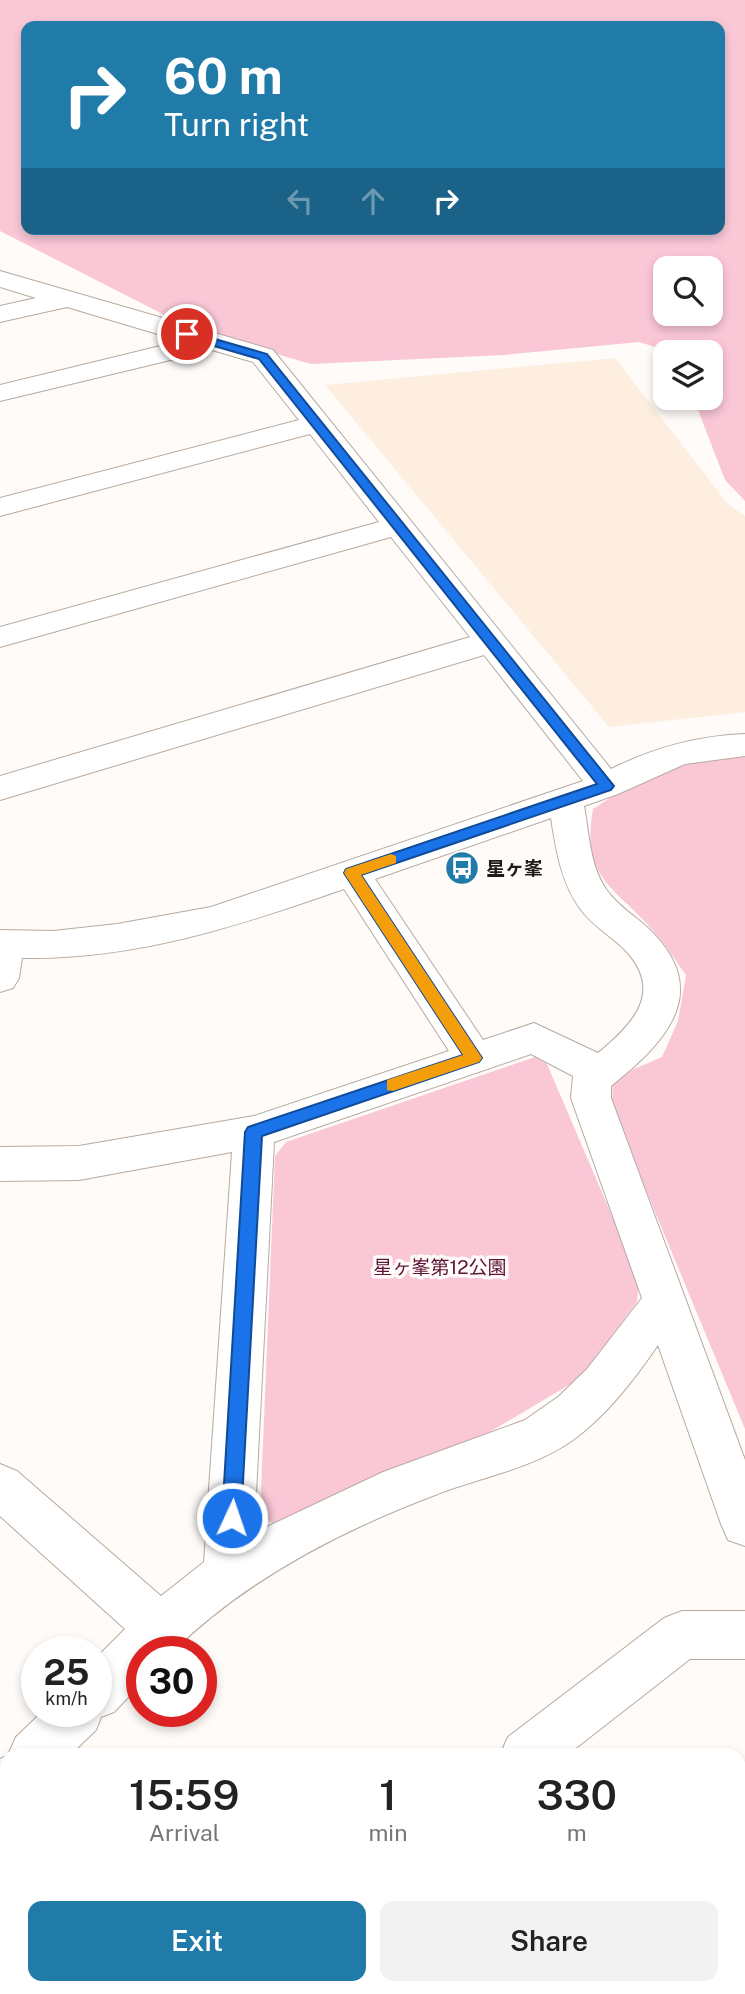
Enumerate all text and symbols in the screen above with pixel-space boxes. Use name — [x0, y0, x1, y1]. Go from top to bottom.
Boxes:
text: 60 m — [164, 47, 283, 105]
icon: right — [49, 49, 140, 140]
text: Turn right — [164, 106, 309, 143]
icon: left — [281, 182, 319, 220]
icon: ahead — [354, 182, 392, 220]
icon: right — [427, 182, 465, 220]
map controls — [653, 256, 723, 410]
button: search — [653, 256, 723, 326]
pin — [157, 304, 217, 364]
icon: arrive — [168, 315, 206, 353]
button: layers — [653, 340, 723, 410]
bus stop icon: 星ヶ峯 — [443, 849, 481, 887]
place label: 星ヶ峯 — [486, 857, 543, 879]
park label: 星ヶ峯第12公園 — [373, 1256, 507, 1278]
position arrow — [195, 1481, 269, 1555]
speed limit sign: 30 — [126, 1636, 217, 1727]
text: 25 — [44, 1652, 89, 1693]
text: km/h — [45, 1688, 88, 1709]
text: 15:59 — [129, 1770, 239, 1819]
text: 1 — [379, 1770, 397, 1819]
text: 330 — [536, 1770, 617, 1819]
text: Arrival — [149, 1819, 220, 1846]
text: min — [368, 1819, 407, 1846]
text: m — [567, 1819, 587, 1846]
button: Exit — [28, 1901, 366, 1981]
button: Share — [380, 1901, 718, 1981]

